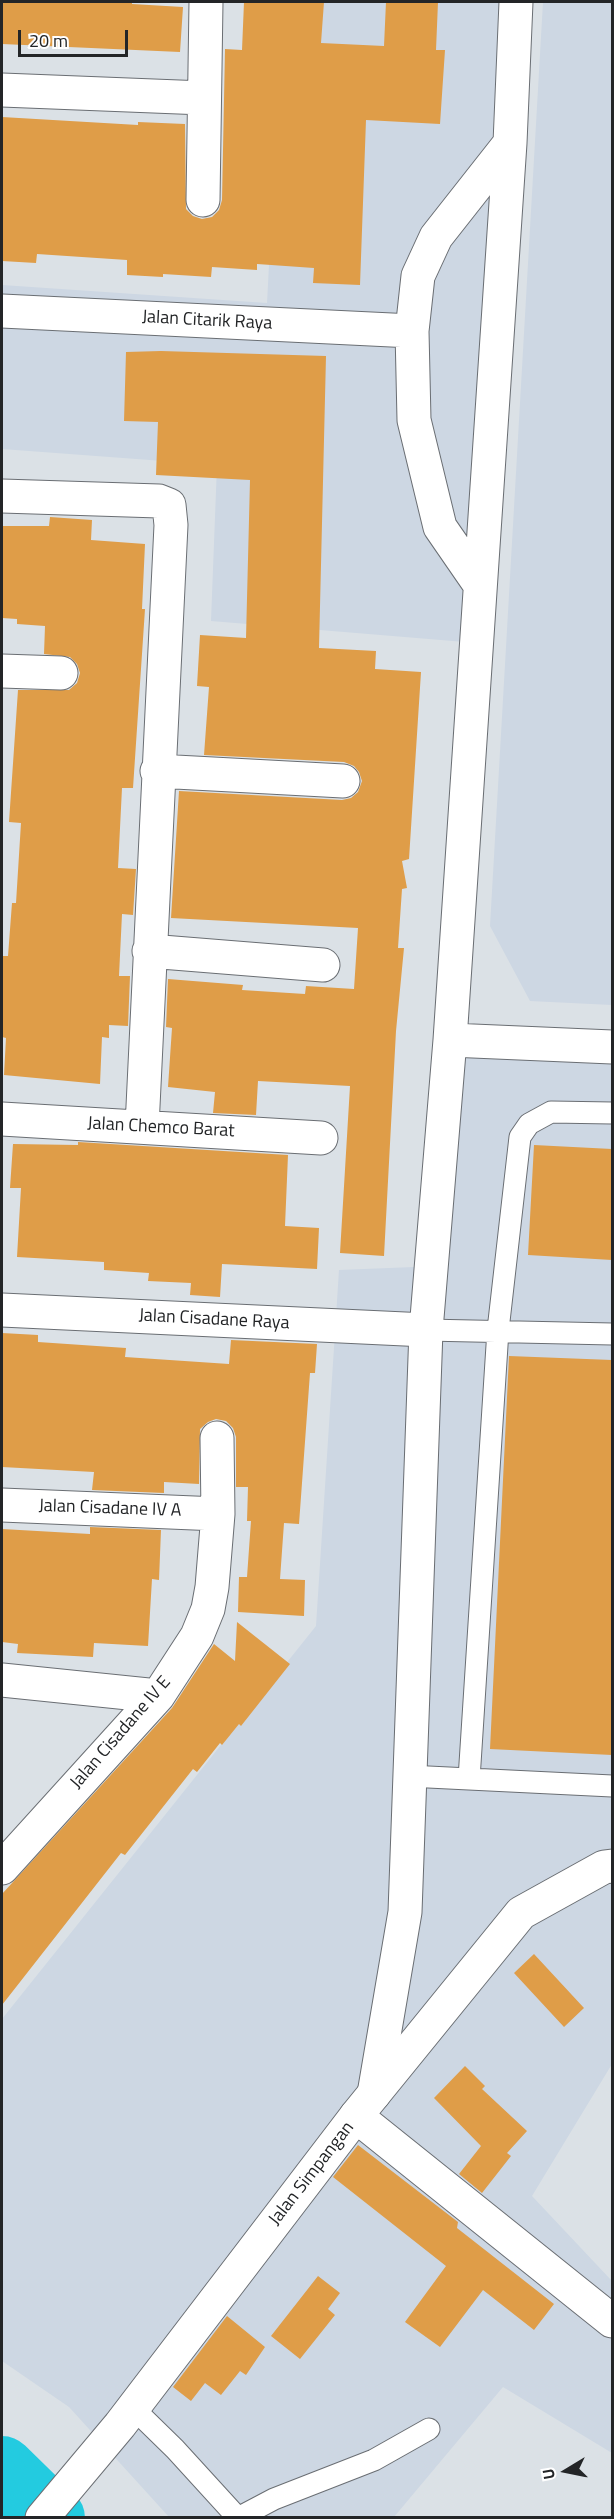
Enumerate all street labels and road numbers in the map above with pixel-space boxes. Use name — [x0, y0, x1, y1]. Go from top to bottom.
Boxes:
street label: Jalan Citarik Raya — [141, 307, 273, 335]
street label: Jalan Chemco Barat — [87, 1113, 235, 1143]
street label: Jalan Cisadane Raya — [138, 1305, 290, 1335]
street label: Jalan Cisadane IV A — [38, 1496, 182, 1522]
street label: Jalan Cisadane IV E — [66, 1672, 176, 1794]
street label: Jalan Simpangan — [265, 2118, 359, 2230]

